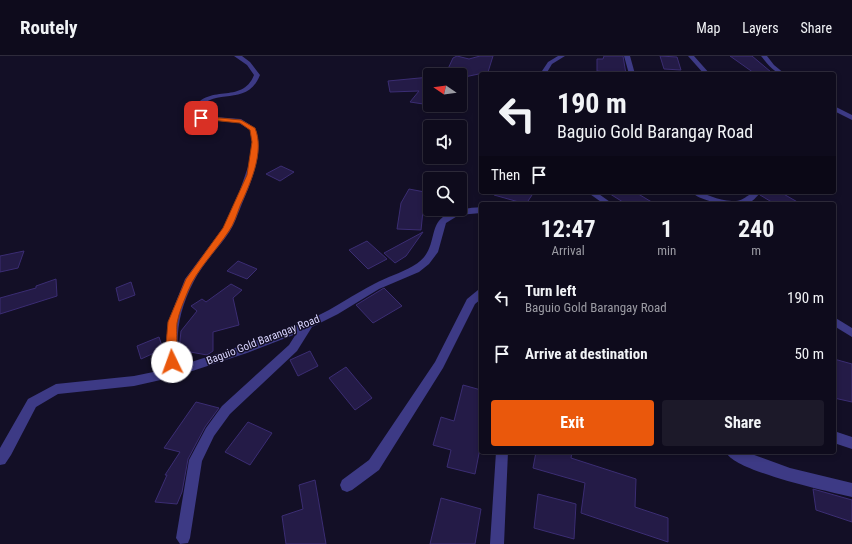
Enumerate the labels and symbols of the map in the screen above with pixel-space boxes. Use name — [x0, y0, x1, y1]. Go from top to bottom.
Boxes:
north arrow — [423, 68, 467, 112]
pin — [184, 101, 218, 135]
street label: Baguio Gold Barangay Road — [205, 312, 321, 368]
position arrow — [151, 341, 193, 383]

